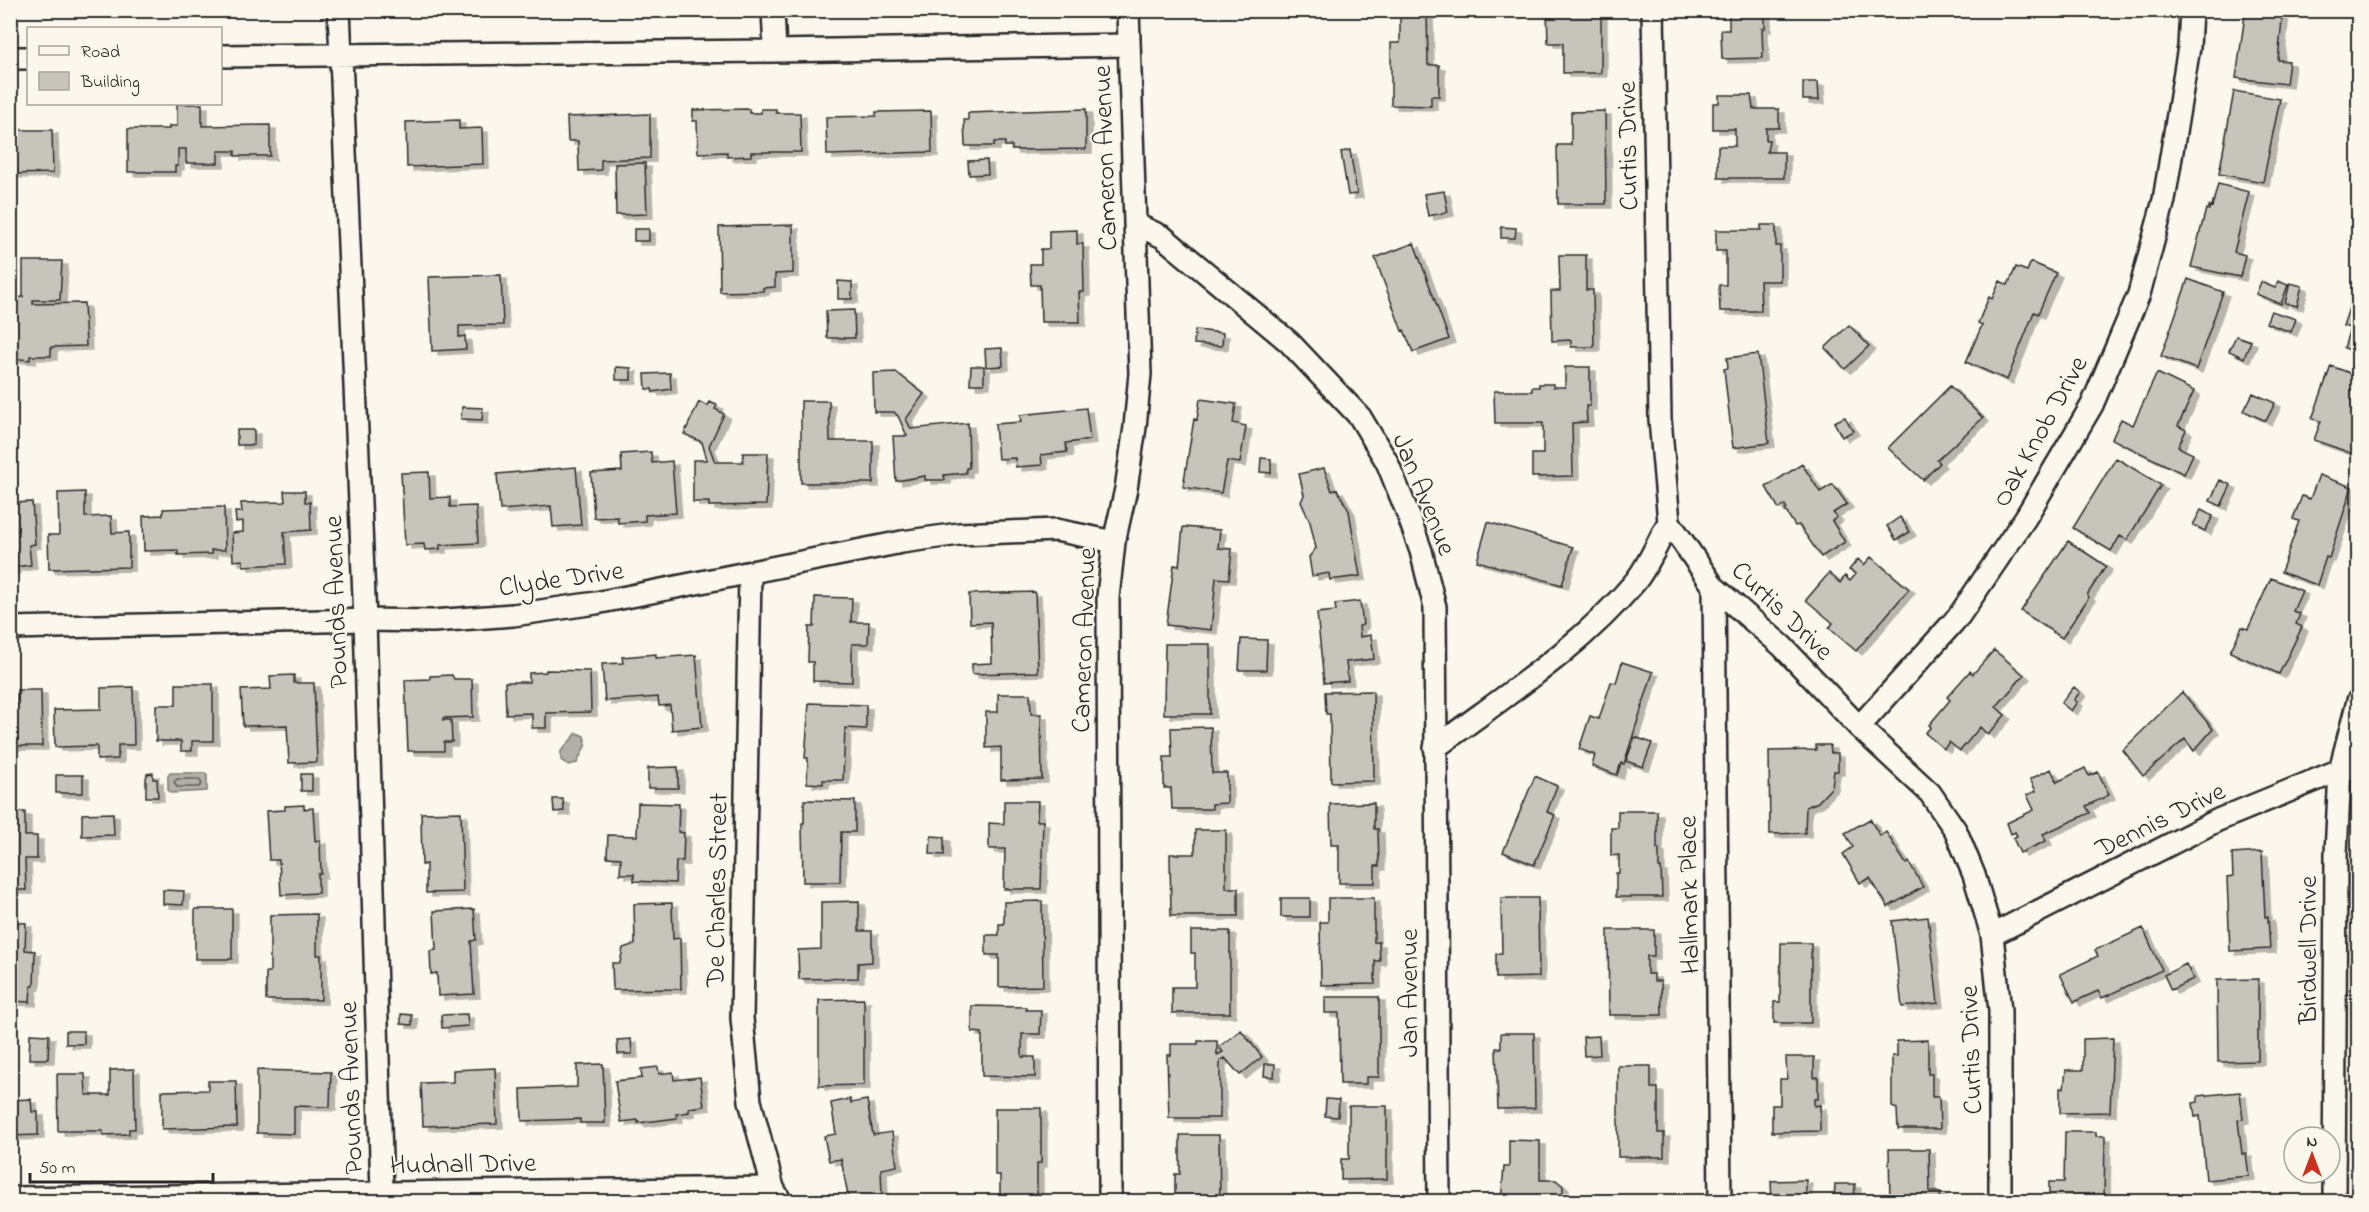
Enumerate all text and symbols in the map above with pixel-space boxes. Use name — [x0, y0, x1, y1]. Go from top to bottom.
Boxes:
legend — [27, 27, 222, 105]
text: Road — [81, 40, 120, 66]
street label: Cameron Avenue — [1084, 64, 1129, 251]
text: Building — [80, 70, 140, 97]
street label: Curtis Drive — [1609, 80, 1650, 211]
street label: Oak Knob Drive — [1983, 349, 2099, 515]
street label: Jan Avenue — [1381, 428, 1465, 563]
street label: Pounds Avenue — [315, 514, 360, 689]
street label: Cameron Avenue — [1063, 546, 1108, 734]
street label: Clyde Drive — [496, 552, 627, 609]
street label: Curtis Drive — [1721, 553, 1842, 671]
street label: Dennis Drive — [2089, 773, 2233, 870]
street label: De Charles Street — [697, 792, 740, 989]
street label: Hallmark Place — [1670, 814, 1711, 975]
street label: Birdwell Drive — [2290, 875, 2329, 1025]
street label: Jan Avenue — [1391, 928, 1430, 1057]
street label: Curtis Drive — [1951, 984, 1994, 1115]
street label: Pounds Avenue — [330, 1000, 375, 1175]
north arrow — [2282, 1125, 2342, 1185]
text: N — [2307, 1130, 2318, 1154]
street label: Hudnall Drive — [390, 1145, 537, 1186]
scale bar — [30, 1146, 213, 1184]
text: 50 m — [39, 1156, 76, 1182]

